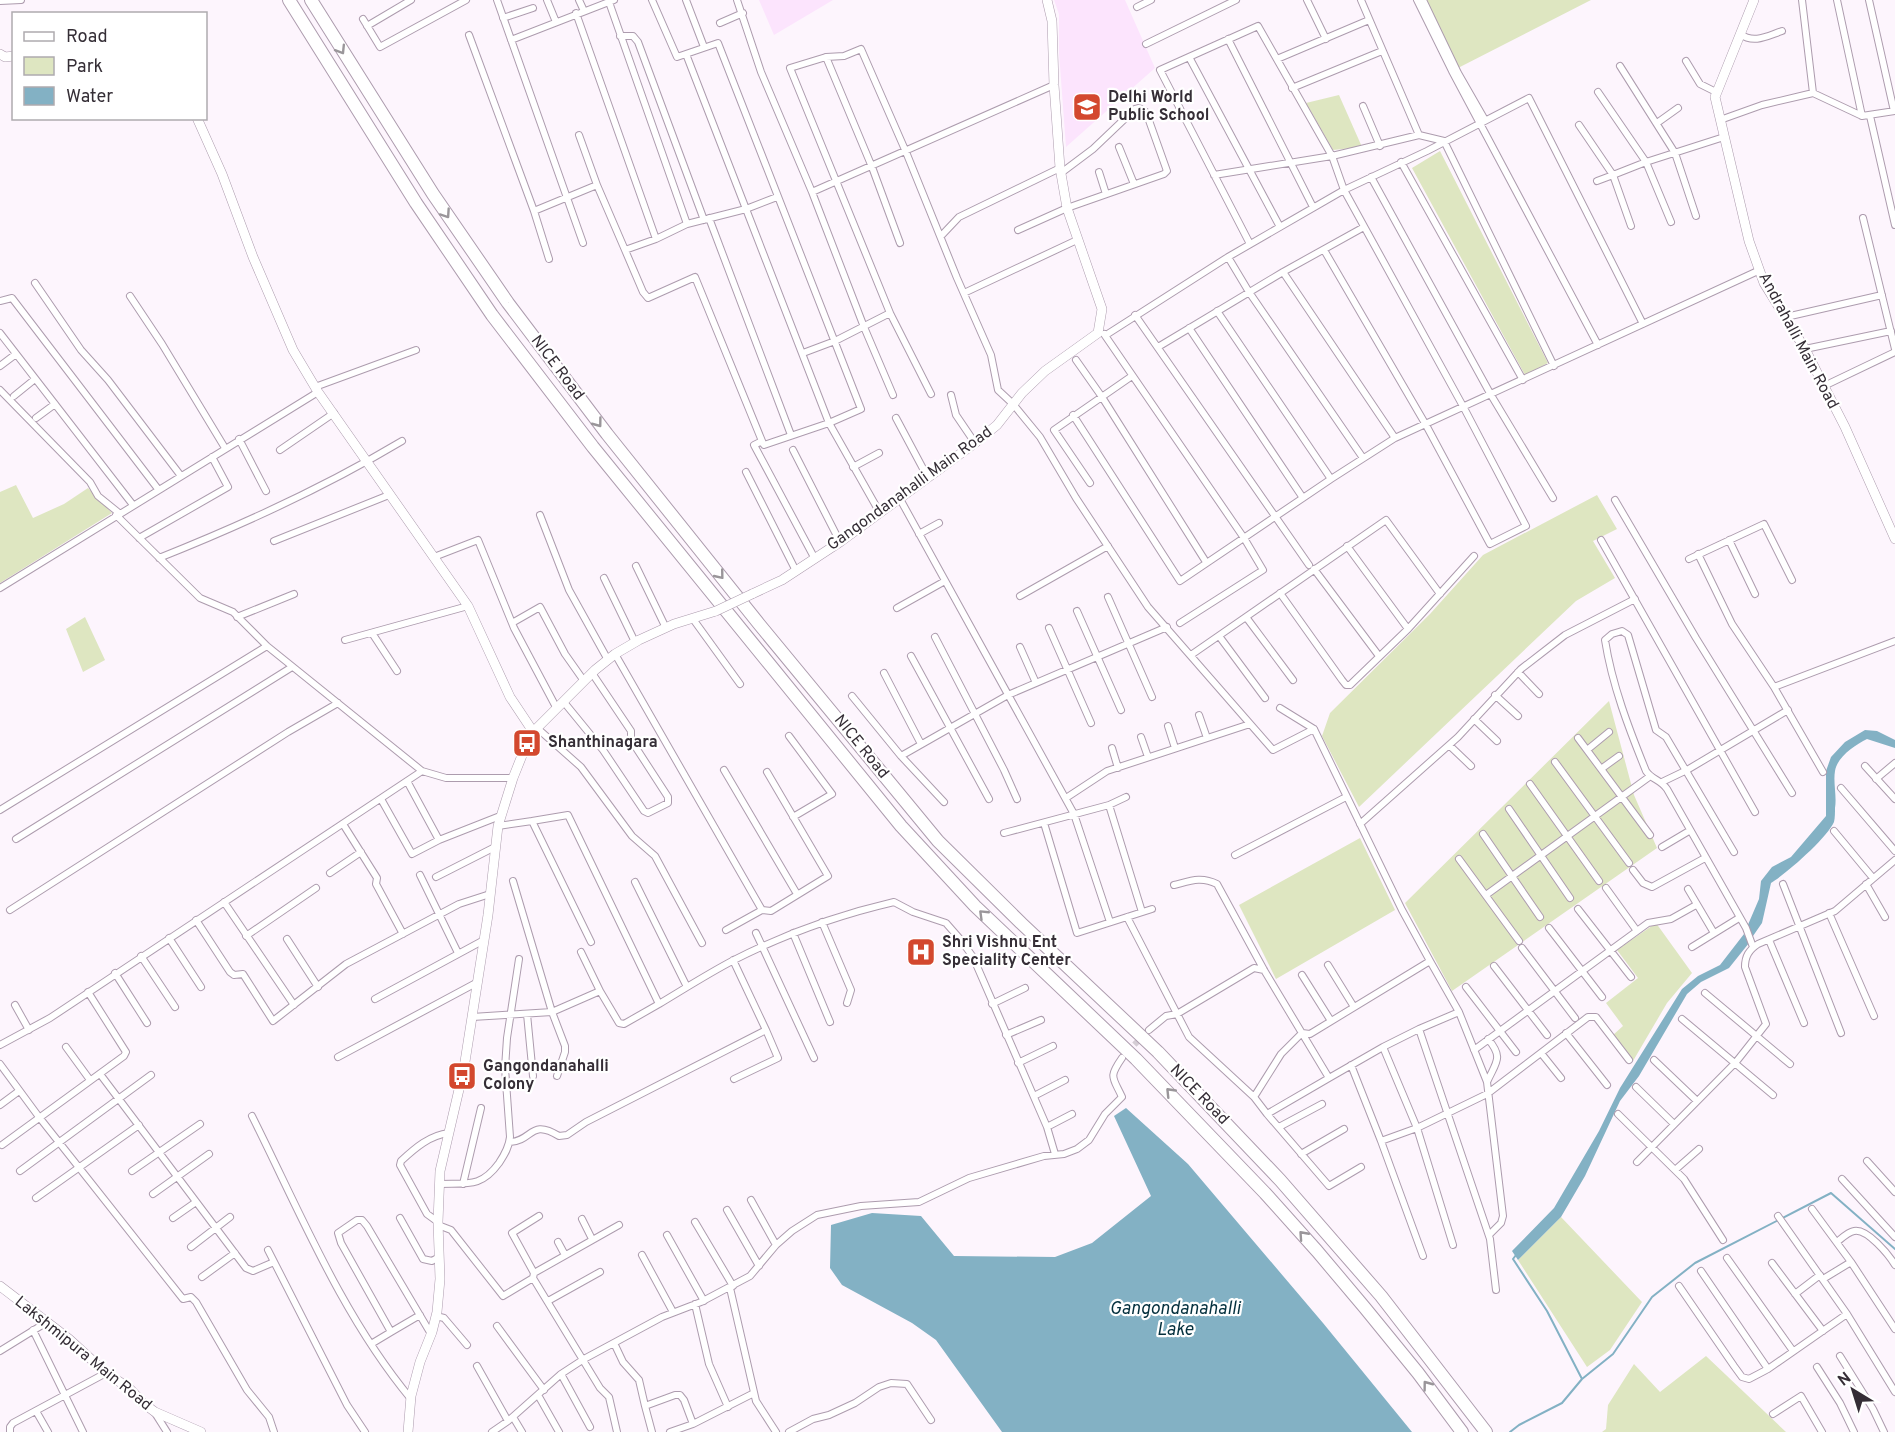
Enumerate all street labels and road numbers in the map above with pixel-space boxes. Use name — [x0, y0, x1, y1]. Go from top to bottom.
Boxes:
street label: Andrahalli Main Road — [1754, 269, 1842, 413]
street label: NICE Road — [526, 331, 588, 405]
street label: Gangondanahalli Main Road — [823, 422, 997, 556]
street label: NICE Road — [829, 711, 893, 783]
street label: NICE Road — [1165, 1061, 1233, 1129]
street label: Lakshmipura Main Road — [10, 1292, 156, 1416]

